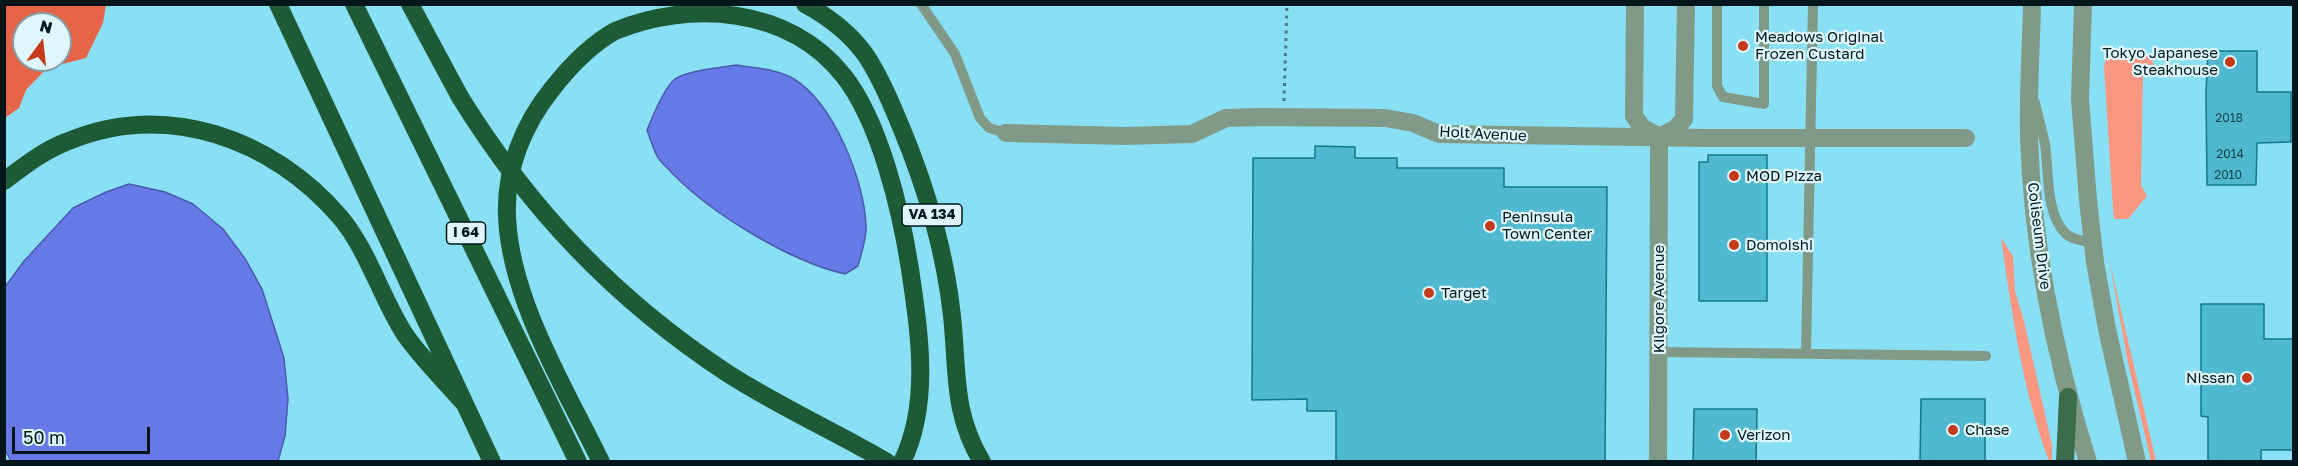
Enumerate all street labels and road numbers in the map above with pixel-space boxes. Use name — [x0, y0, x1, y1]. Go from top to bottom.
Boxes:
street label: Holt Avenue — [1439, 123, 1527, 145]
street label: Coliseum Drive — [2023, 181, 2055, 291]
road number: VA 134 — [902, 204, 962, 226]
road number: I 64 — [446, 222, 486, 244]
street label: Kilgore Avenue — [1650, 245, 1668, 353]

